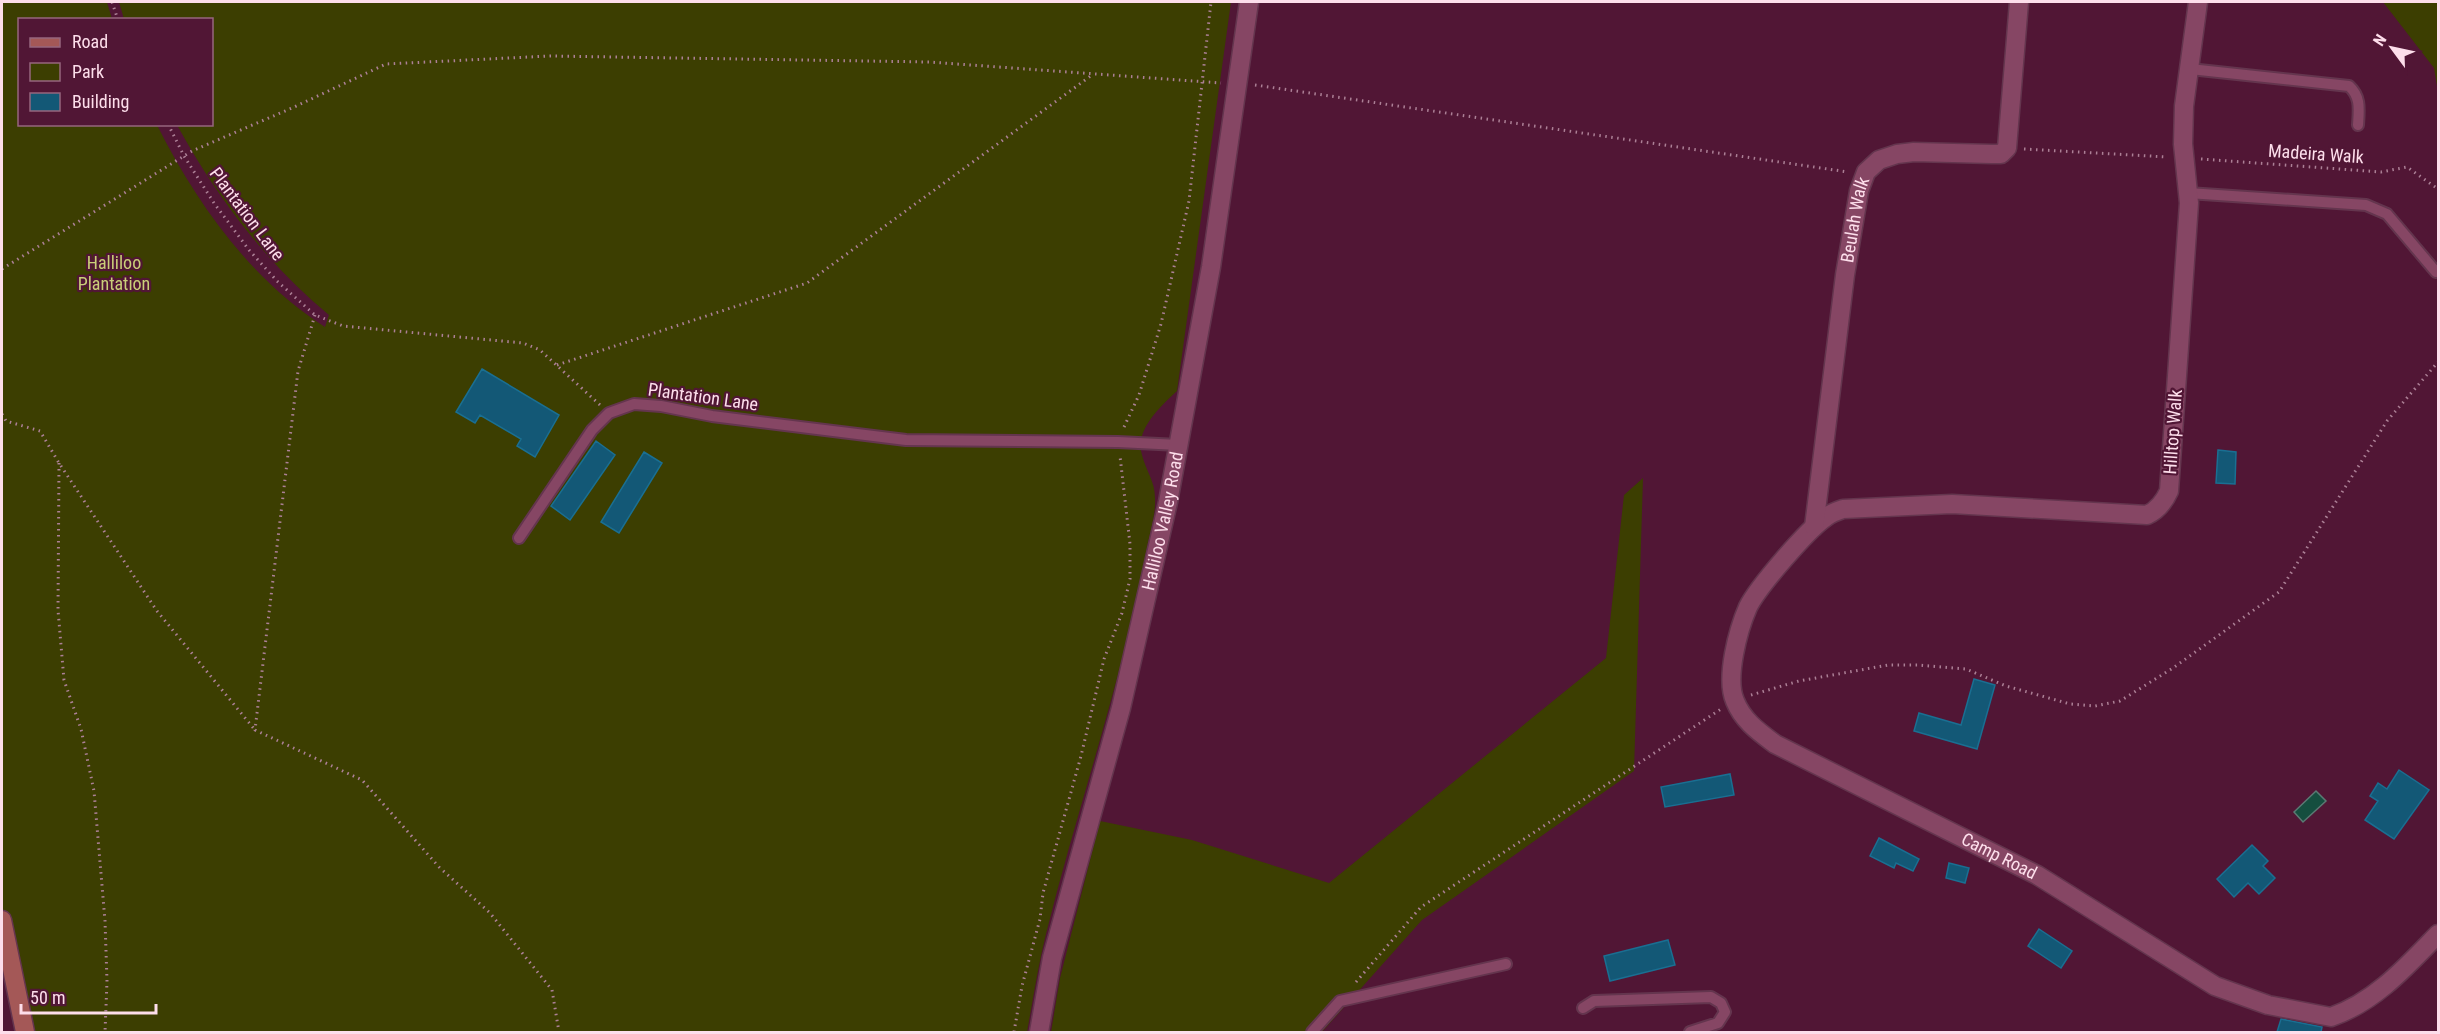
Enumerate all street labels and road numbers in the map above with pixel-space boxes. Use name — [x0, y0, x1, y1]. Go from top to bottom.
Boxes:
street label: Madeira Walk — [2267, 140, 2365, 167]
street label: Plantation Lane — [206, 163, 289, 264]
street label: Beulah Walk — [1836, 174, 1873, 264]
street label: Plantation Lane — [647, 378, 760, 415]
street label: Hilltop Walk — [2159, 389, 2186, 475]
street label: Halliloo Valley Road — [1137, 450, 1187, 592]
street label: Camp Road — [1958, 828, 2041, 883]

